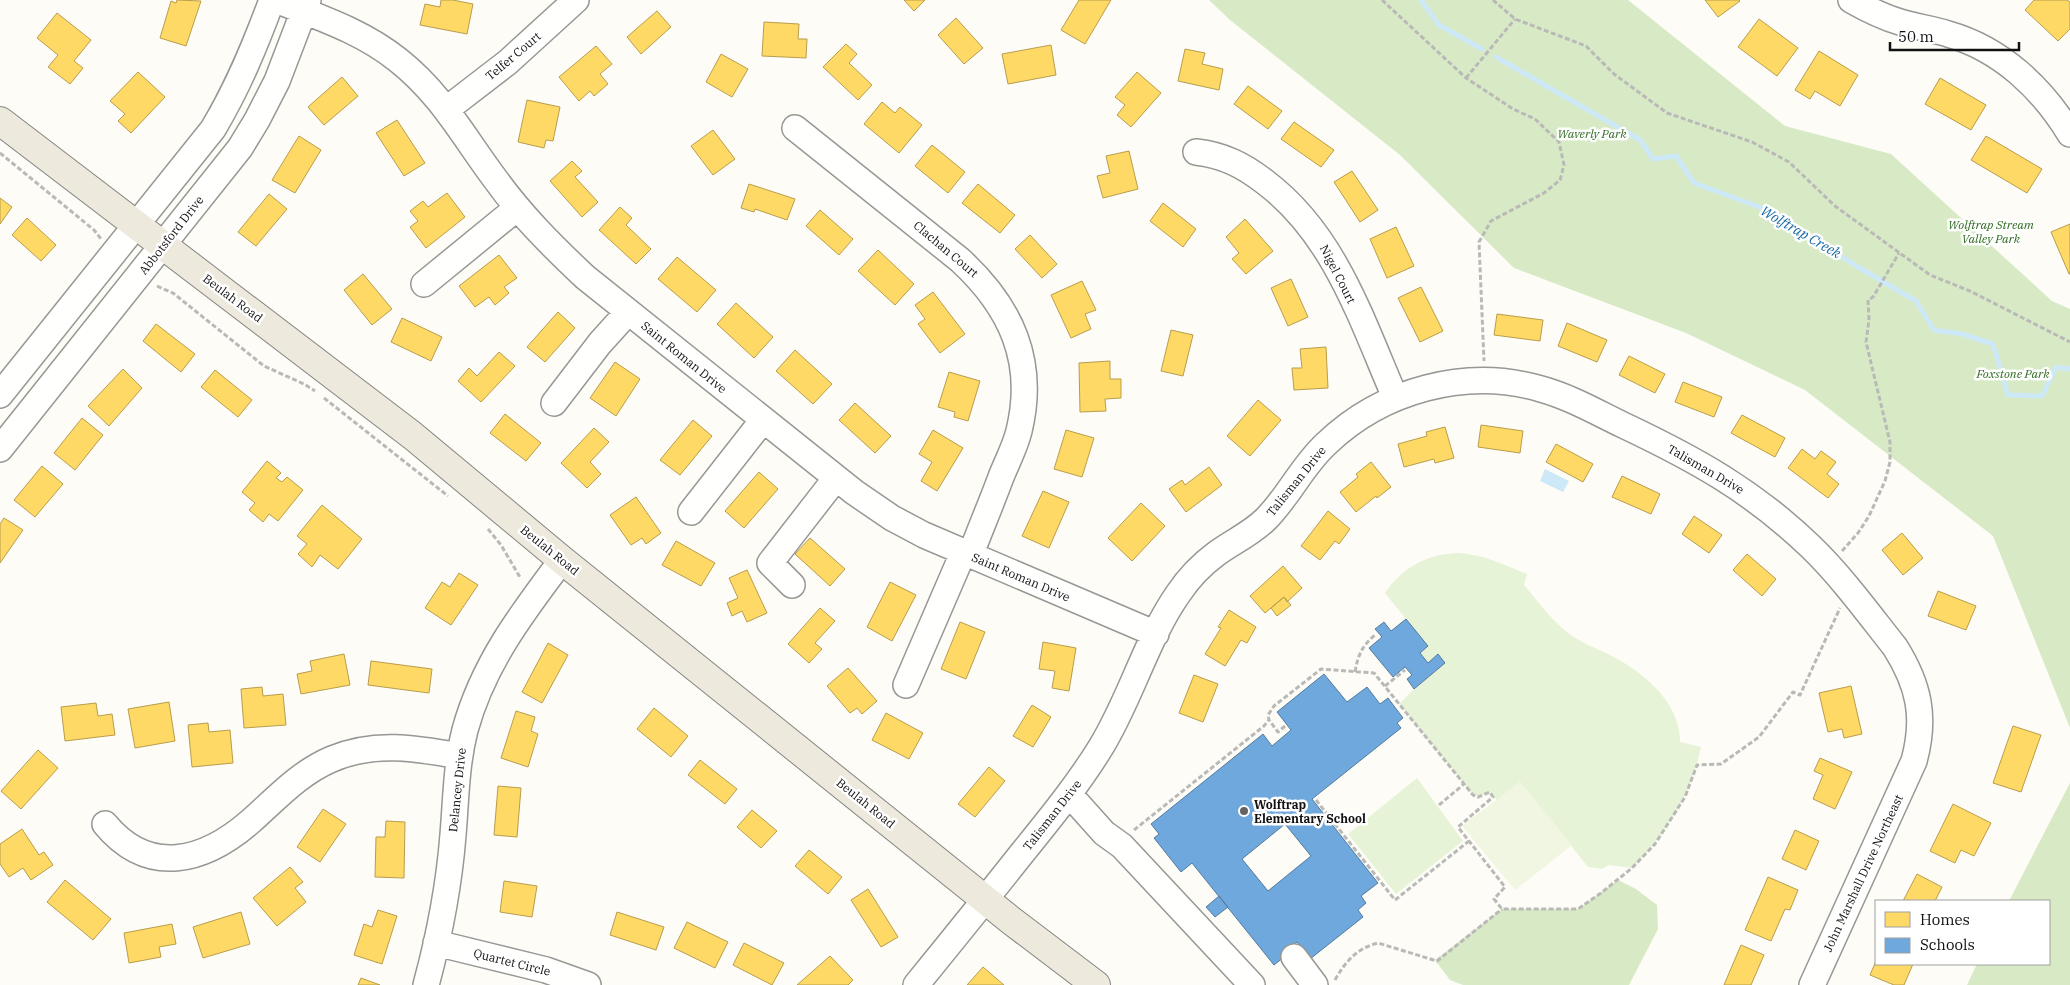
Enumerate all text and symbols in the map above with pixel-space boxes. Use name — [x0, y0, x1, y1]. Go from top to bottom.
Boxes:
scale bar — [1890, 20, 2019, 52]
text: 50 m — [1898, 27, 1934, 46]
street label: Telfer Court — [482, 29, 544, 83]
park label: Waverly Park — [1557, 126, 1627, 141]
street label: Abbotsford Drive — [136, 193, 206, 277]
water label: Wolftrap Creek — [1758, 202, 1845, 263]
street label: Clachan Court — [910, 217, 982, 281]
park label: Wolftrap Stream Valley Park — [1948, 217, 2034, 246]
street label: Nigel Court — [1317, 242, 1359, 306]
street label: Beulah Road — [200, 271, 266, 325]
street label: Saint Roman Drive — [638, 318, 730, 396]
park label: Foxstone Park — [1975, 366, 2050, 381]
street label: Talisman Drive — [1665, 441, 1747, 497]
street label: Talisman Drive — [1263, 443, 1329, 519]
street label: Beulah Road — [518, 522, 582, 578]
street label: Saint Roman Drive — [970, 549, 1072, 605]
street label: Delancey Drive — [445, 747, 469, 833]
street label: Beulah Road — [834, 775, 898, 831]
street label: Talisman Drive — [1020, 777, 1084, 853]
street label: John Marshall Drive Northeast — [1820, 792, 1906, 954]
place label: Wolftrap Elementary School — [1254, 797, 1366, 826]
marker: Wolftrap Elementary School — [1238, 805, 1250, 817]
legend — [1875, 900, 2050, 965]
text: Homes — [1920, 910, 1970, 929]
text: Schools — [1920, 935, 1975, 954]
street label: Quartet Circle — [472, 945, 552, 979]

